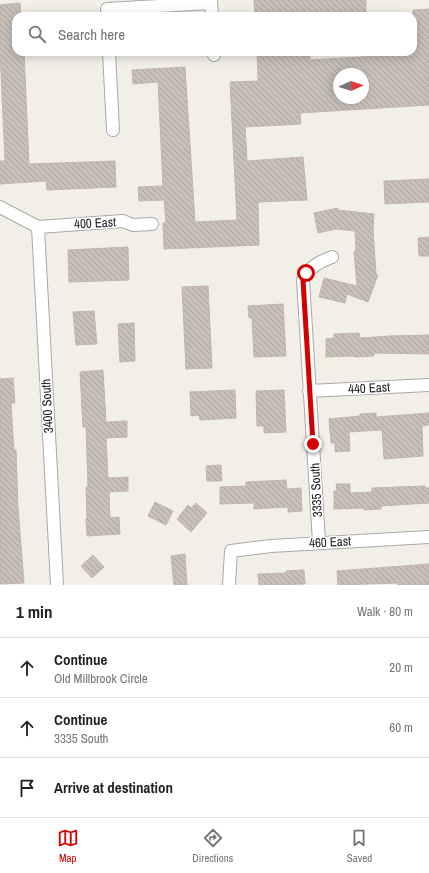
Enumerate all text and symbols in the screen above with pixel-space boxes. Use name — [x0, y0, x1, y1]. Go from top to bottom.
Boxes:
search box — [12, 12, 417, 56]
icon: search — [26, 23, 48, 45]
text: Search here — [58, 24, 125, 45]
north arrow — [333, 68, 369, 104]
street label: 400 East — [74, 213, 116, 233]
route start — [297, 264, 315, 282]
street label: 3400 South — [37, 378, 57, 434]
street label: 440 East — [348, 378, 390, 398]
route end — [304, 435, 322, 453]
street label: 3335 South — [306, 462, 326, 518]
street label: 460 East — [309, 532, 351, 552]
text: 1 min — [16, 600, 52, 623]
text: Walk · 80 m — [357, 603, 413, 620]
text: Continue — [54, 649, 107, 670]
icon: ahead — [16, 657, 38, 679]
text: 20 m — [389, 659, 413, 676]
text: Old Millbrook Circle — [54, 670, 148, 687]
text: Continue — [54, 709, 107, 730]
icon: ahead — [16, 717, 38, 739]
text: 60 m — [389, 719, 413, 736]
text: 3335 South — [54, 730, 109, 747]
icon: arrive — [16, 777, 38, 799]
text: Arrive at destination — [54, 777, 173, 798]
tab: Map — [57, 827, 79, 865]
tab: Directions — [192, 827, 233, 865]
tab: Saved — [347, 827, 372, 865]

